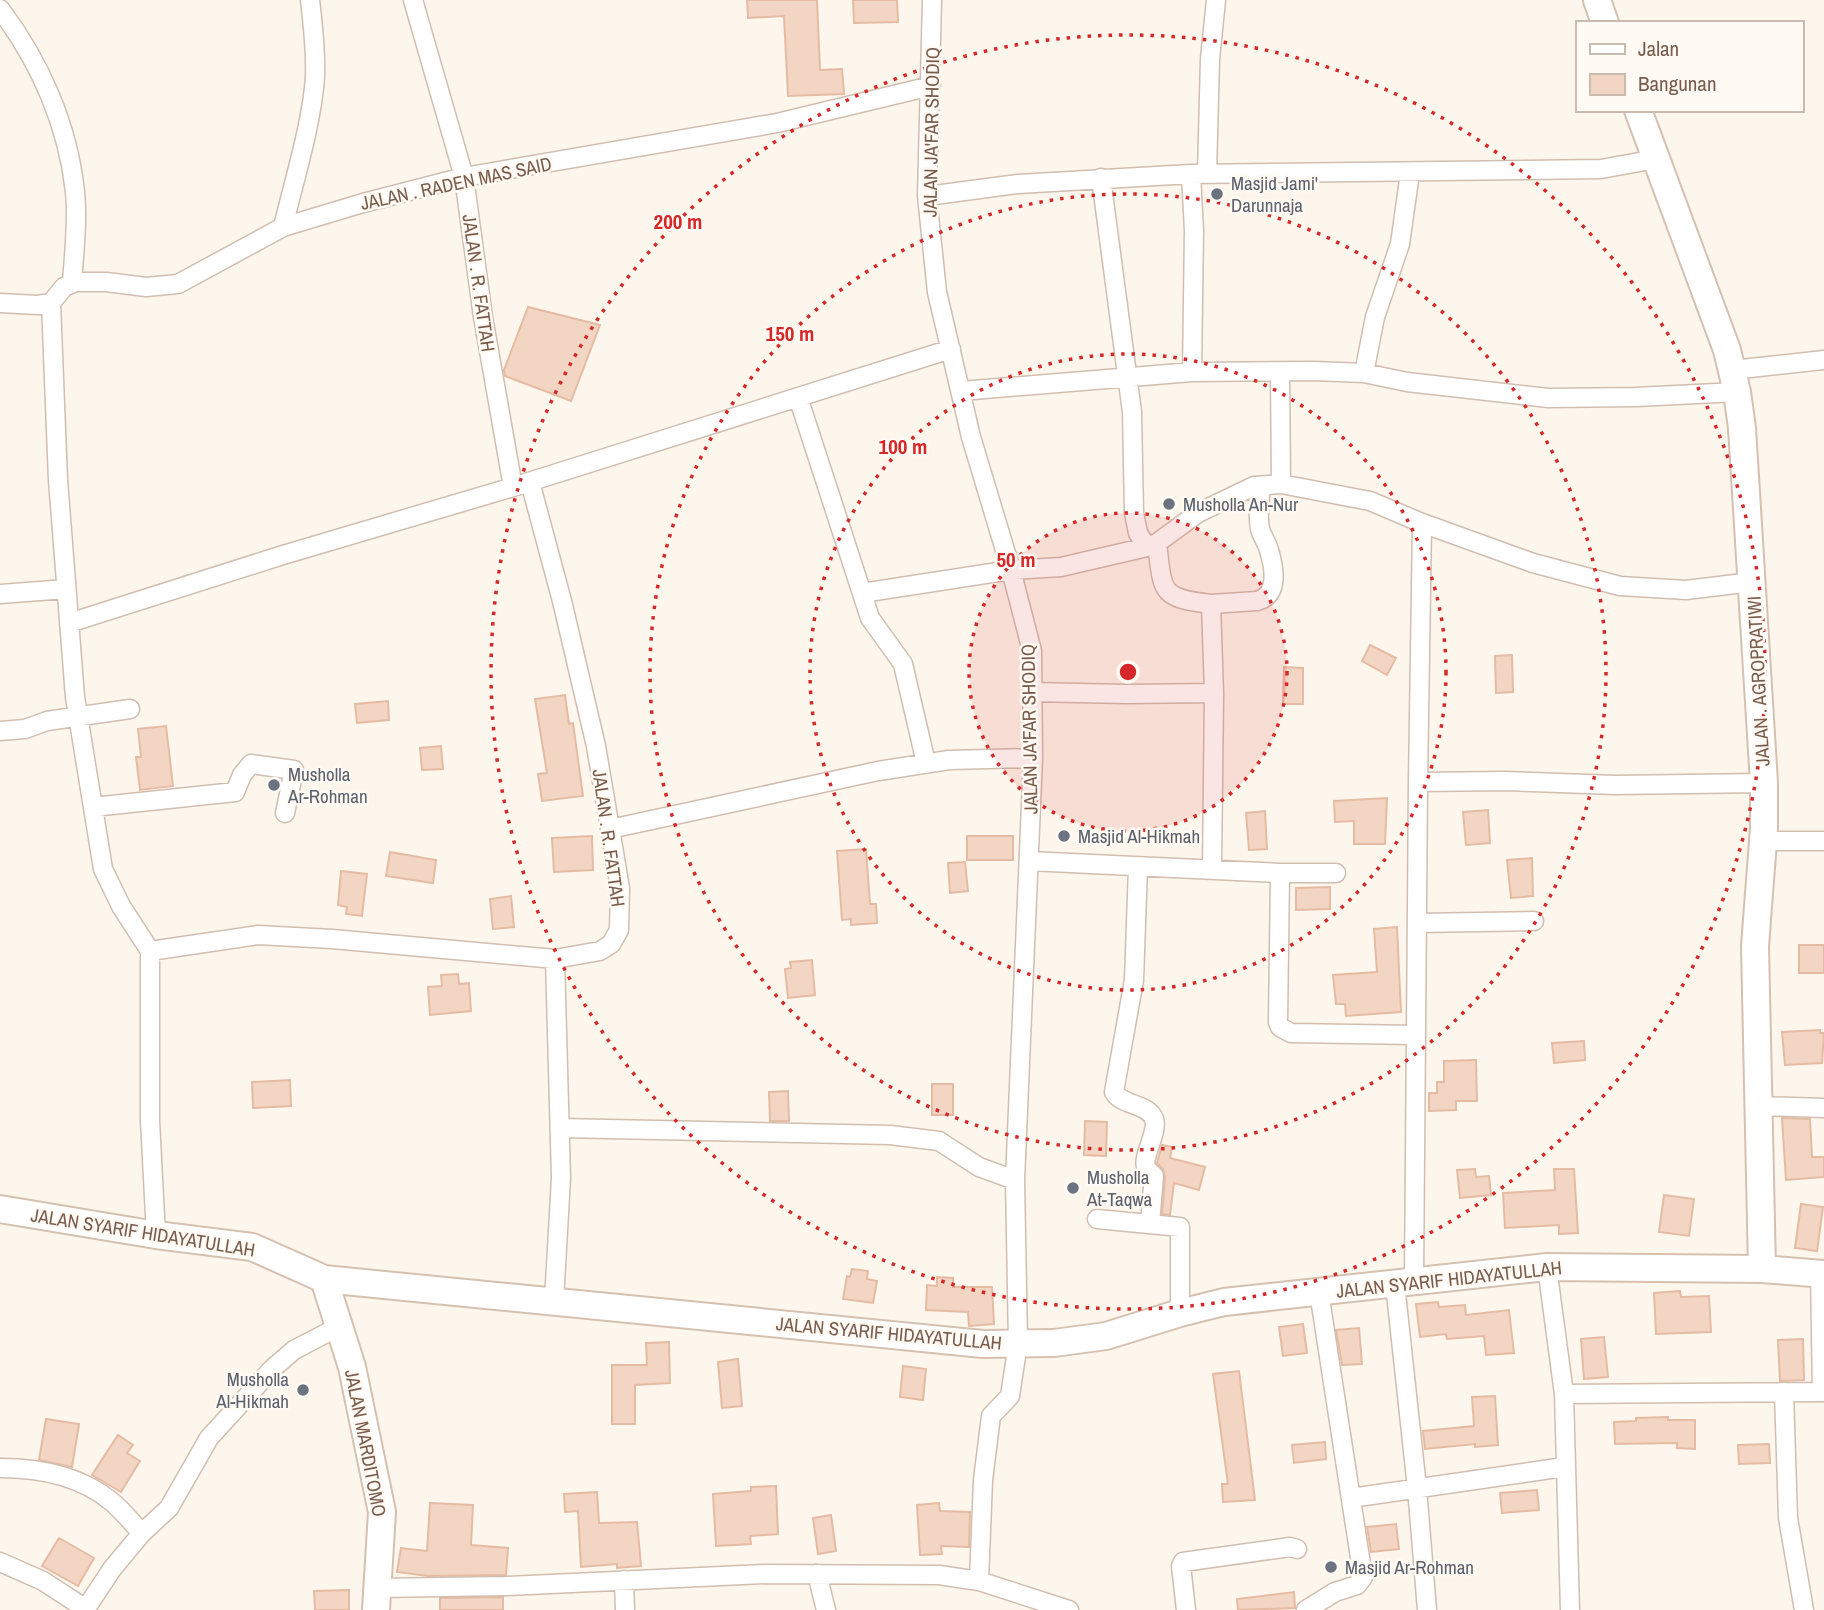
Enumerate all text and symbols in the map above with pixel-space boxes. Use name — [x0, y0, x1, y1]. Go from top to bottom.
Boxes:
legend — [1576, 21, 1803, 112]
text: Jalan — [1638, 34, 1679, 63]
street label: JALAN JA'FAR SHODIQ — [917, 47, 945, 217]
text: Bangunan — [1638, 69, 1717, 98]
street label: JALAN . RADEN MAS SAID — [358, 150, 554, 216]
place label: Masjid Jami' Darunnaja — [1231, 170, 1318, 218]
marker: Masjid Jami' Darunnaja — [1209, 186, 1225, 202]
text: 200 m — [654, 207, 702, 236]
street label: JALAN . R. FATTAH — [456, 212, 502, 354]
text: 150 m — [766, 319, 814, 348]
text: 100 m — [879, 432, 927, 461]
place label: Musholla An-Nur — [1183, 491, 1299, 517]
marker: Musholla An-Nur — [1161, 496, 1177, 512]
text: 50 m — [996, 545, 1036, 574]
street label: JALAN . AGROPRATIWI — [1741, 595, 1775, 767]
street label: JALAN JA'FAR SHODIQ — [1015, 644, 1043, 814]
centre of rings — [1116, 660, 1140, 684]
place label: Musholla Ar-Rohman — [287, 761, 368, 809]
street label: JALAN . R. FATTAH — [586, 767, 632, 909]
marker: Musholla Ar-Rohman — [266, 777, 282, 793]
place label: Masjid Al-Hikmah — [1078, 823, 1200, 849]
marker: Masjid Al-Hikmah — [1056, 828, 1072, 844]
place label: Musholla At-Taqwa — [1086, 1164, 1153, 1212]
marker: Musholla At-Taqwa — [1065, 1180, 1081, 1196]
street label: JALAN SYARIF HIDAYATULLAH — [29, 1201, 257, 1263]
street label: JALAN SYARIF HIDAYATULLAH — [1335, 1254, 1563, 1304]
street label: JALAN SYARIF HIDAYATULLAH — [775, 1310, 1003, 1356]
place label: Musholla Al-Hikmah — [215, 1366, 289, 1414]
street label: JALAN MARDITOMO — [339, 1367, 393, 1519]
marker: Musholla Al-Hikmah — [295, 1382, 311, 1398]
place label: Masjid Ar-Rohman — [1345, 1554, 1474, 1580]
marker: Masjid Ar-Rohman — [1323, 1559, 1339, 1575]

